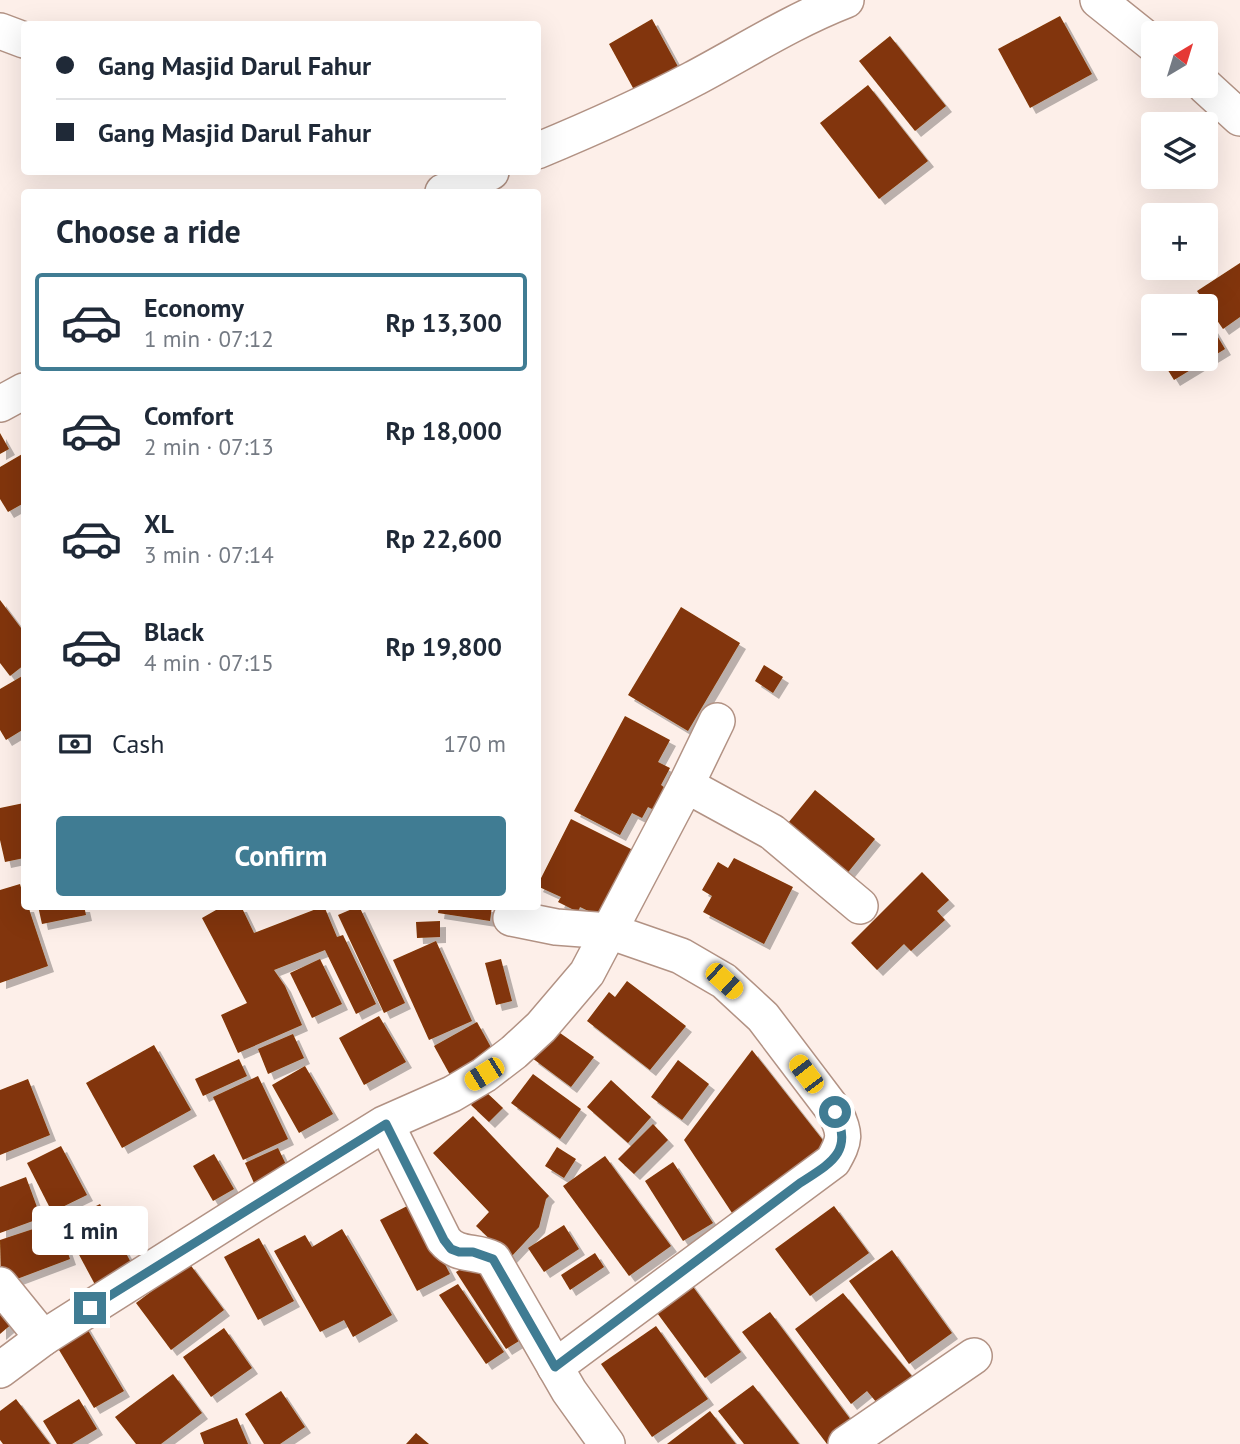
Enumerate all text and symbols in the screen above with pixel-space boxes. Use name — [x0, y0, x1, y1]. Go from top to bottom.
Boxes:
north arrow — [1141, 21, 1218, 98]
map controls — [1141, 21, 1218, 371]
text: Gang Masjid Darul Fahur — [98, 49, 371, 82]
button: layers — [1141, 112, 1218, 189]
text: Gang Masjid Darul Fahur — [98, 116, 371, 149]
button: + — [1141, 203, 1218, 280]
text: Choose a ride — [56, 210, 241, 252]
icon: car — [60, 291, 123, 354]
text: Economy — [144, 291, 244, 324]
button: − — [1141, 294, 1218, 371]
text: Rp 13,300 — [385, 306, 502, 339]
text: 1 min · 07:12 — [144, 324, 274, 353]
icon: car — [60, 399, 123, 462]
text: Comfort — [144, 399, 234, 432]
text: Rp 18,000 — [385, 414, 502, 447]
text: 2 min · 07:13 — [144, 432, 274, 461]
icon: car — [60, 507, 123, 570]
text: XL — [144, 507, 174, 540]
text: Rp 22,600 — [385, 522, 502, 555]
text: 3 min · 07:14 — [144, 540, 274, 569]
icon: car — [60, 615, 123, 678]
text: Black — [144, 615, 204, 648]
text: Rp 19,800 — [385, 630, 502, 663]
text: 4 min · 07:15 — [144, 648, 274, 677]
icon: cash — [56, 725, 94, 763]
text: Cash — [112, 727, 164, 760]
text: 170 m — [444, 729, 506, 758]
button: Confirm — [56, 816, 506, 896]
car — [702, 959, 747, 1003]
car — [785, 1051, 828, 1097]
car — [461, 1054, 508, 1094]
route start — [819, 1096, 851, 1128]
callout: 1 min — [32, 1206, 148, 1256]
text: 1 min — [62, 1216, 118, 1245]
route end — [74, 1292, 106, 1324]

